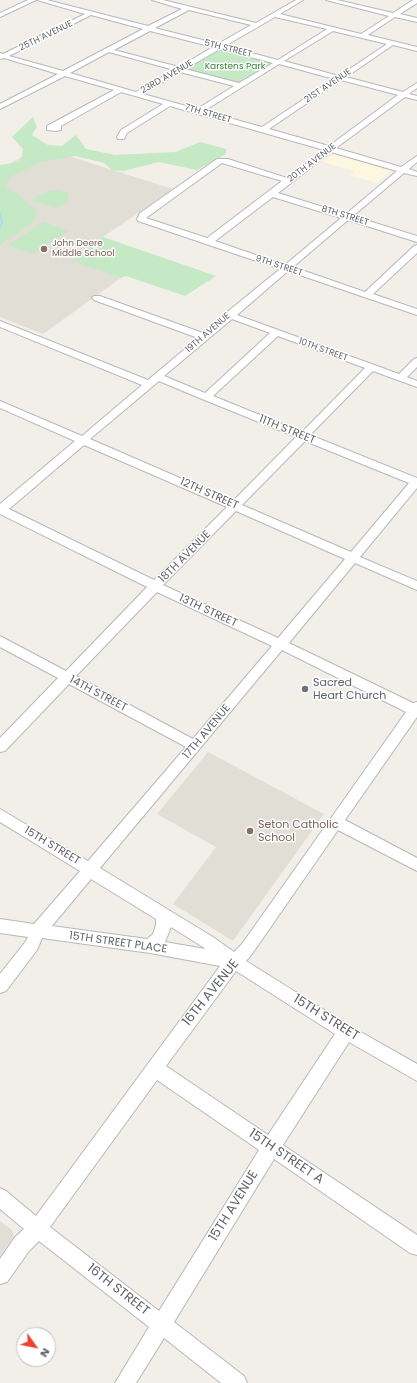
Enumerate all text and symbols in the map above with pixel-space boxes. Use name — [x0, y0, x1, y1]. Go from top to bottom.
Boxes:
street label: 25TH AVENUE — [18, 18, 74, 54]
street label: 5TH STREET — [203, 38, 253, 60]
street label: 23RD AVENUE — [139, 58, 195, 96]
park label: Karstens Park — [205, 62, 265, 72]
street label: 21ST AVENUE — [302, 66, 354, 106]
street label: 7TH STREET — [183, 102, 233, 126]
street label: 20TH AVENUE — [286, 141, 338, 185]
street label: 8TH STREET — [320, 204, 370, 228]
place label: John Deere Middle School — [52, 239, 115, 260]
marker: John Deere Middle School — [39, 244, 49, 254]
street label: 9TH STREET — [254, 253, 304, 279]
street label: 19TH AVENUE — [183, 311, 233, 355]
street label: 10TH STREET — [297, 336, 349, 364]
street label: 11TH STREET — [257, 413, 317, 447]
street label: 12TH STREET — [178, 475, 240, 513]
street label: 18TH AVENUE — [156, 528, 214, 586]
street label: 13TH STREET — [177, 592, 239, 630]
street label: 14TH STREET — [67, 673, 129, 715]
place label: Sacred Heart Church — [313, 676, 386, 702]
marker: Sacred Heart Church — [300, 684, 310, 694]
street label: 17TH AVENUE — [180, 702, 234, 762]
place label: Seton Catholic School — [258, 818, 338, 844]
street label: 15TH STREET — [21, 824, 83, 868]
marker: Seton Catholic School — [245, 826, 255, 836]
street label: 15TH STREET PLACE — [68, 930, 168, 956]
street label: 16TH AVENUE — [180, 957, 242, 1029]
street label: 15TH STREET — [290, 992, 362, 1044]
street label: 15TH STREET A — [246, 1126, 326, 1188]
street label: 15TH AVENUE — [206, 1168, 262, 1244]
street label: 16TH STREET — [84, 1261, 152, 1319]
north arrow — [16, 1327, 56, 1367]
text: N — [36, 1345, 54, 1361]

